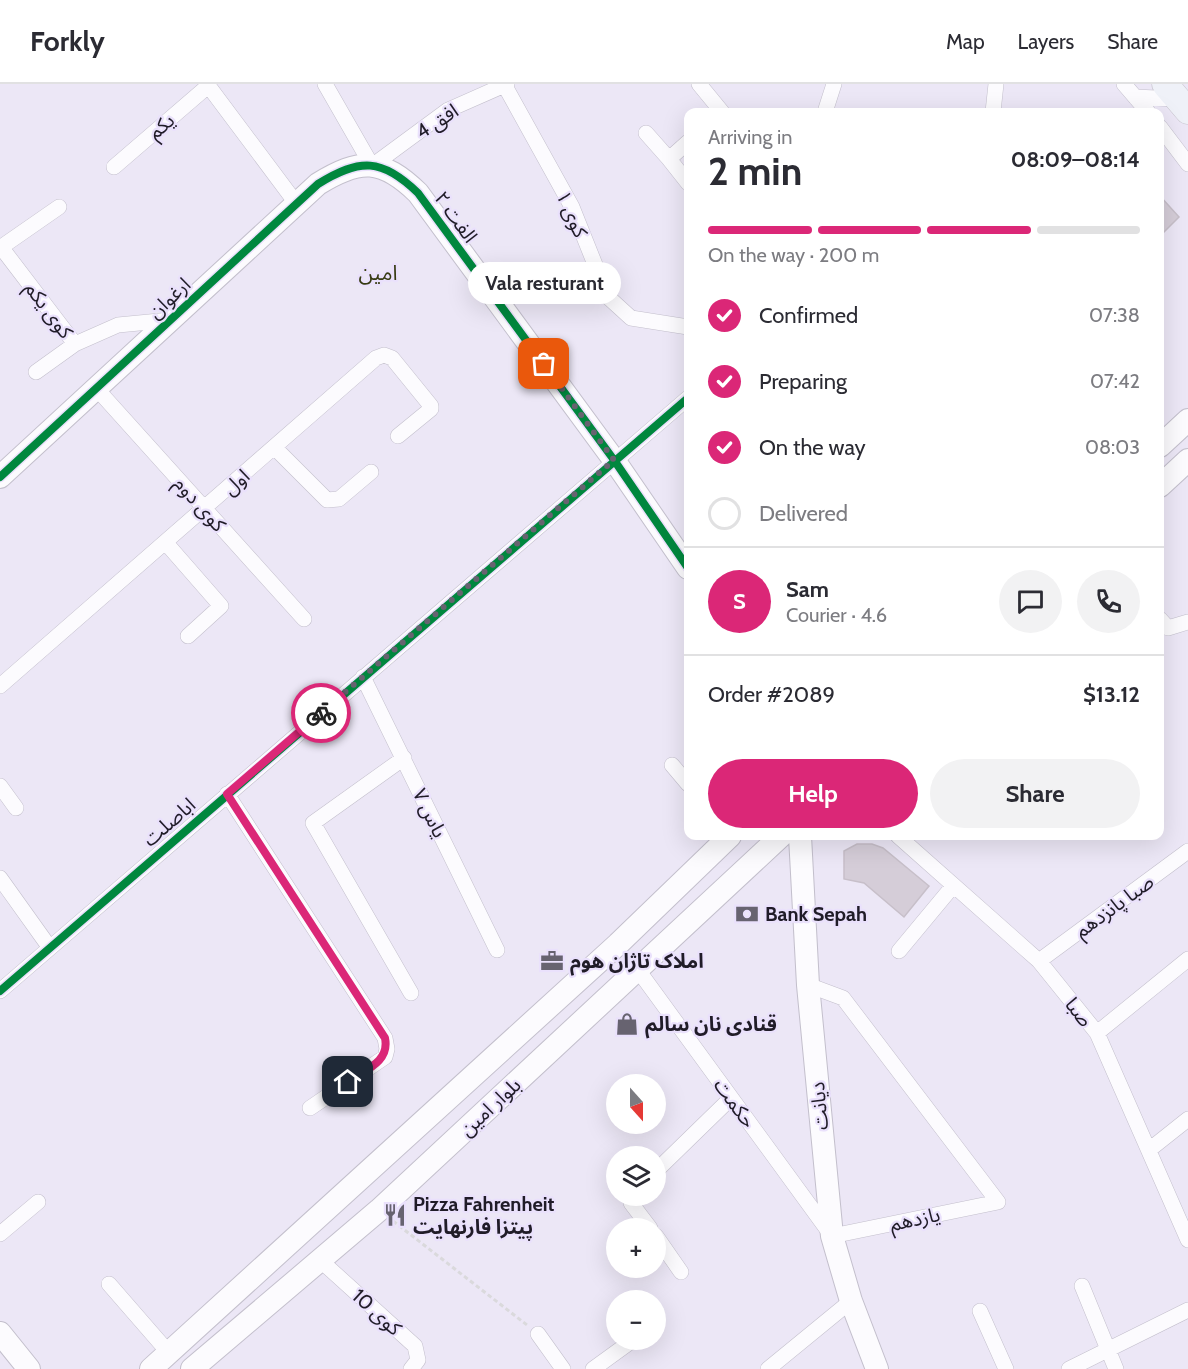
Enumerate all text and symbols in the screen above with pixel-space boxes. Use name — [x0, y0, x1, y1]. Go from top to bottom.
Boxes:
text: Forkly — [30, 24, 105, 58]
text: Map — [946, 29, 985, 54]
text: Layers — [1018, 29, 1074, 54]
text: Share — [1107, 29, 1158, 54]
street label: افق 4 — [411, 98, 463, 144]
street label: یکم — [143, 108, 181, 146]
text: Arriving in — [708, 125, 792, 149]
text: 08:09–08:14 — [1011, 146, 1140, 173]
text: 2 min — [708, 147, 802, 195]
street label: الفت ۲ — [429, 187, 483, 247]
street label: کوی ۱ — [551, 187, 593, 242]
text: On the way · 200 m — [708, 243, 879, 267]
district label: امین — [358, 260, 398, 285]
callout: Vala resturant — [468, 262, 620, 304]
text: Vala resturant — [485, 271, 604, 295]
street label: ارغوان — [143, 272, 195, 324]
street label: کوی یکم — [18, 277, 79, 345]
icon: check — [708, 299, 741, 332]
text: Confirmed — [759, 302, 858, 329]
text: 07:38 — [1089, 303, 1140, 327]
pin — [518, 338, 569, 389]
icon: bag — [527, 347, 560, 380]
icon: check — [708, 365, 741, 398]
text: Preparing — [759, 368, 847, 395]
text: 07:42 — [1090, 369, 1140, 393]
icon: check — [708, 431, 741, 464]
text: On the way — [759, 434, 866, 461]
text: 08:03 — [1085, 435, 1140, 459]
street label: اول — [218, 464, 254, 500]
street label: کوی دوم — [167, 472, 231, 539]
text: Delivered — [759, 500, 848, 527]
button: chat — [999, 570, 1062, 633]
button: phone — [1077, 570, 1140, 633]
text: Sam — [786, 576, 829, 603]
text: S — [733, 588, 746, 615]
text: Courier · 4.6 — [786, 603, 887, 627]
text: Order #2089 — [708, 681, 835, 708]
text: $13.12 — [1083, 681, 1140, 708]
courier — [291, 683, 351, 743]
icon: bike — [305, 697, 338, 730]
button: Help — [708, 759, 918, 828]
button: Share — [930, 759, 1140, 828]
street label: یاس ۷ — [408, 784, 452, 842]
street label: اباصلت — [138, 793, 200, 851]
street label: صبا پانزدهم — [1070, 869, 1160, 945]
bank icon: Bank Sepah — [734, 901, 760, 927]
place label: Bank Sepah — [765, 902, 867, 926]
office icon: املاک تاژان هوم — [539, 948, 565, 974]
place label: املاک تاژان هوم — [570, 949, 704, 976]
street label: صبا — [1060, 992, 1098, 1032]
shop icon: قنادی نان سالم — [614, 1011, 640, 1037]
place label: قنادی نان سالم — [645, 1012, 777, 1039]
pin — [322, 1056, 373, 1107]
icon: home — [331, 1065, 364, 1098]
street label: بلوار امین — [454, 1073, 526, 1141]
north arrow — [606, 1074, 666, 1134]
map controls — [606, 1074, 666, 1350]
street label: حکمت — [709, 1074, 761, 1132]
street label: دیانت — [805, 1081, 833, 1131]
button: layers — [606, 1146, 666, 1206]
place label: Pizza Fahrenheit پیتزا فارنهایت — [413, 1192, 555, 1241]
restaurant icon: Pizza Fahrenheit پیتزا فارنهایت — [382, 1202, 408, 1228]
street label: یازدهم — [888, 1202, 943, 1239]
button: + — [606, 1218, 666, 1278]
street label: کوی 10 — [347, 1284, 407, 1341]
button: − — [606, 1290, 666, 1350]

